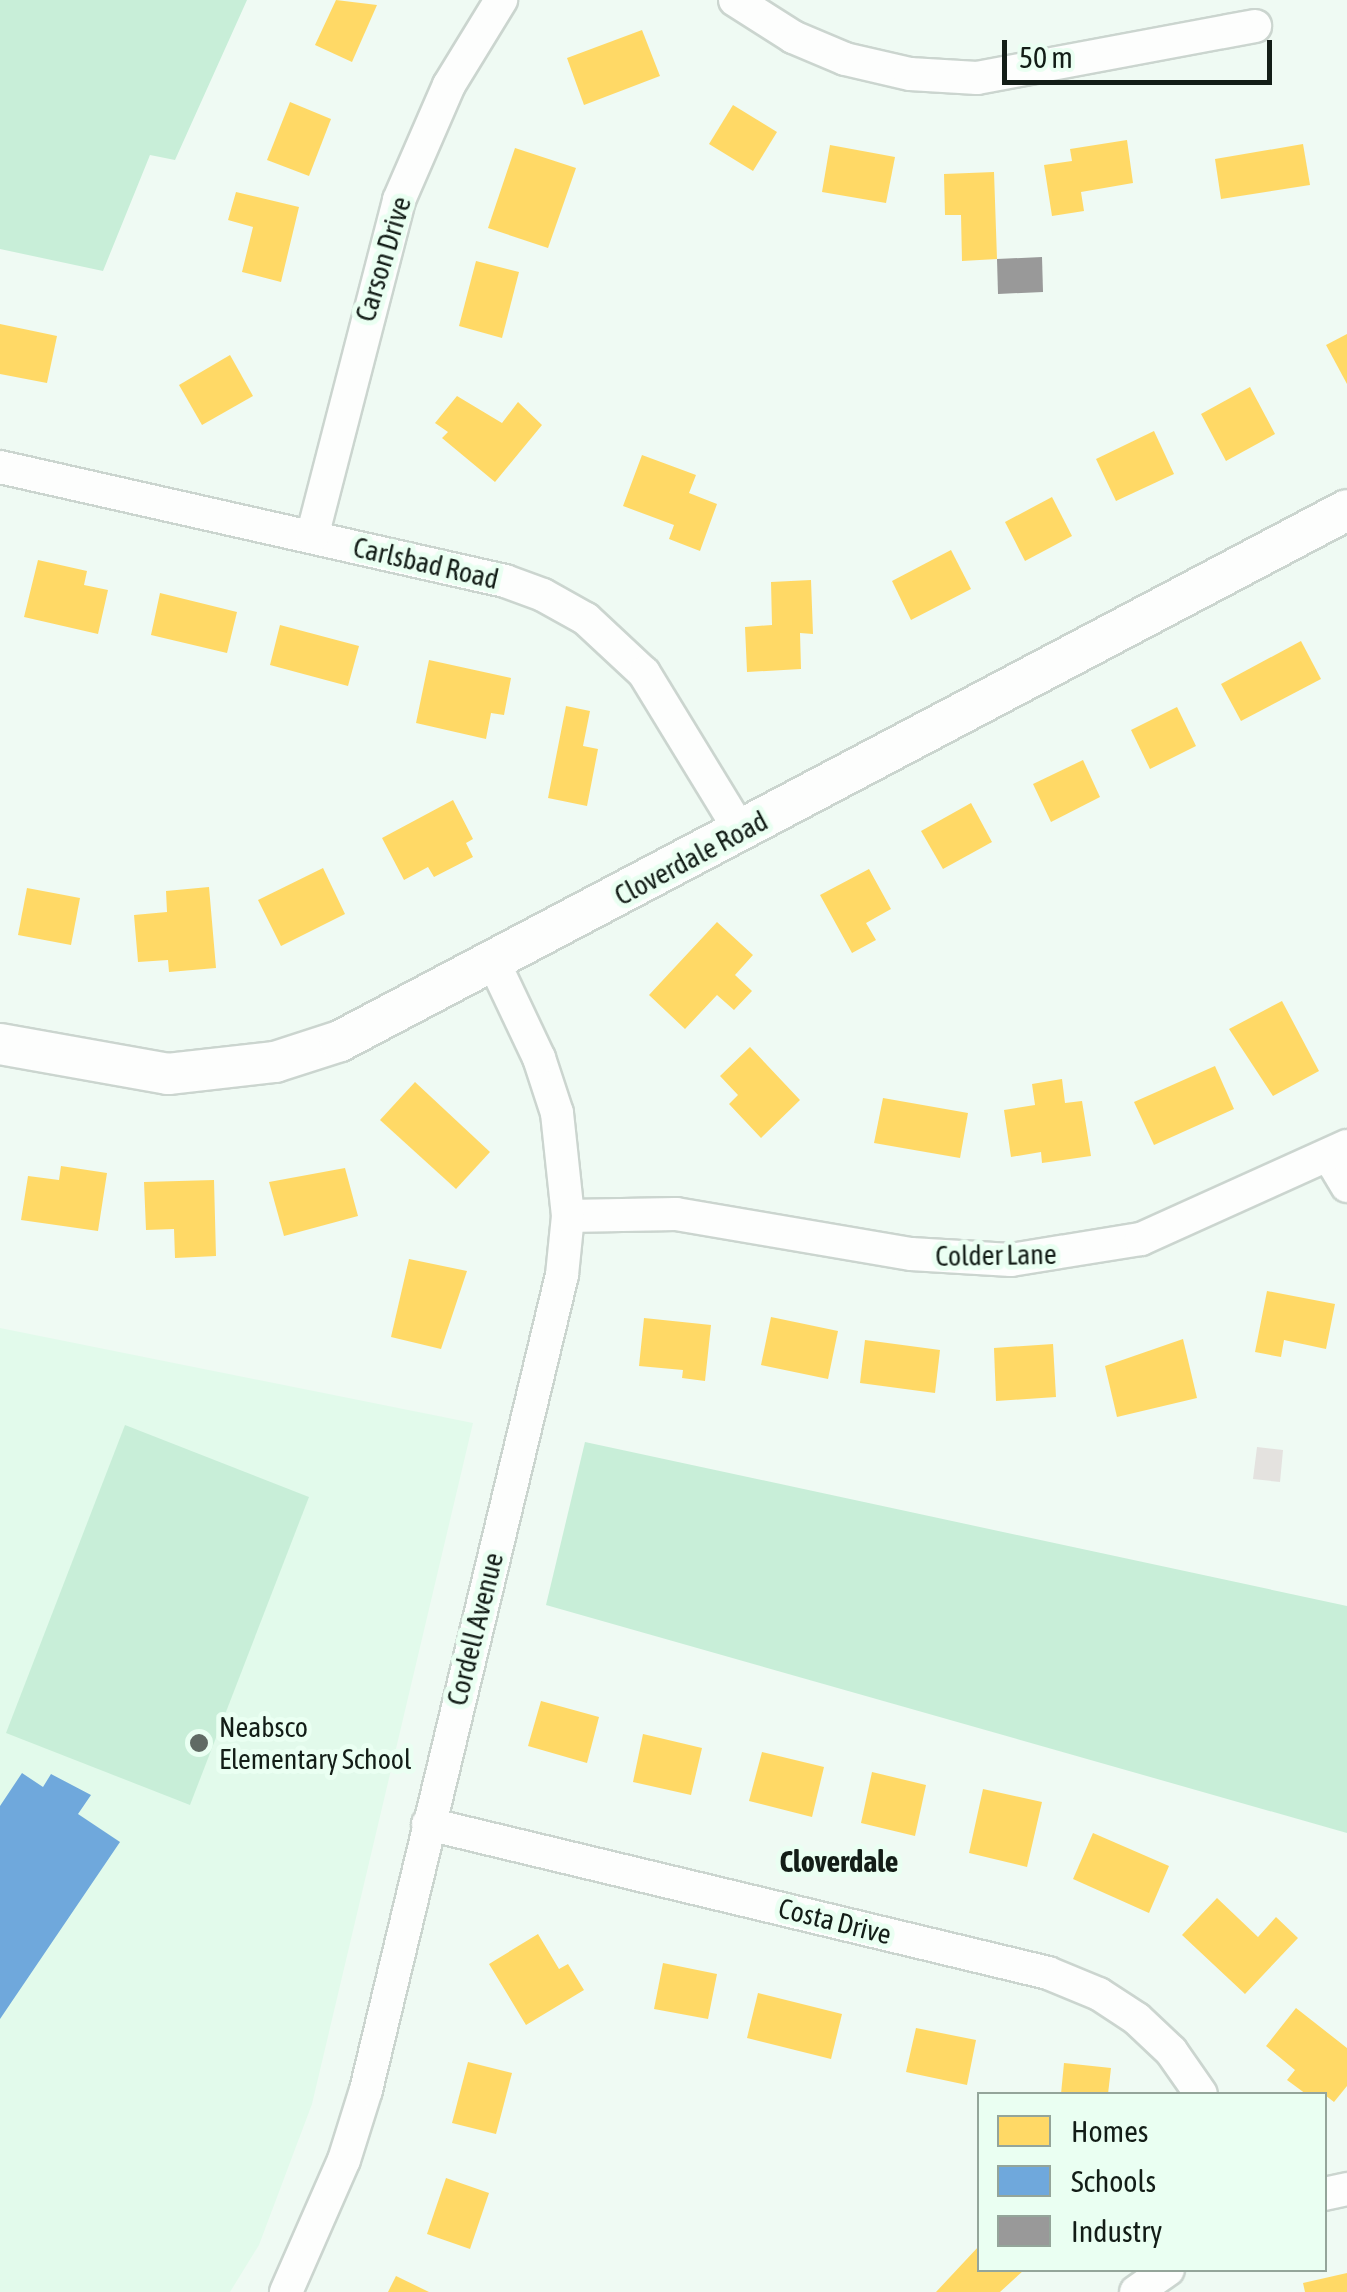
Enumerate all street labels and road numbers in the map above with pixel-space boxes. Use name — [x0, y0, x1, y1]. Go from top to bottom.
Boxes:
street label: Carson Drive — [348, 193, 418, 325]
street label: Carlsbad Road — [350, 530, 502, 596]
street label: Cloverdale Road — [609, 804, 773, 912]
street label: Colder Lane — [935, 1237, 1057, 1273]
street label: Cordell Avenue — [440, 1549, 510, 1709]
street label: Costa Drive — [775, 1891, 895, 1951]

